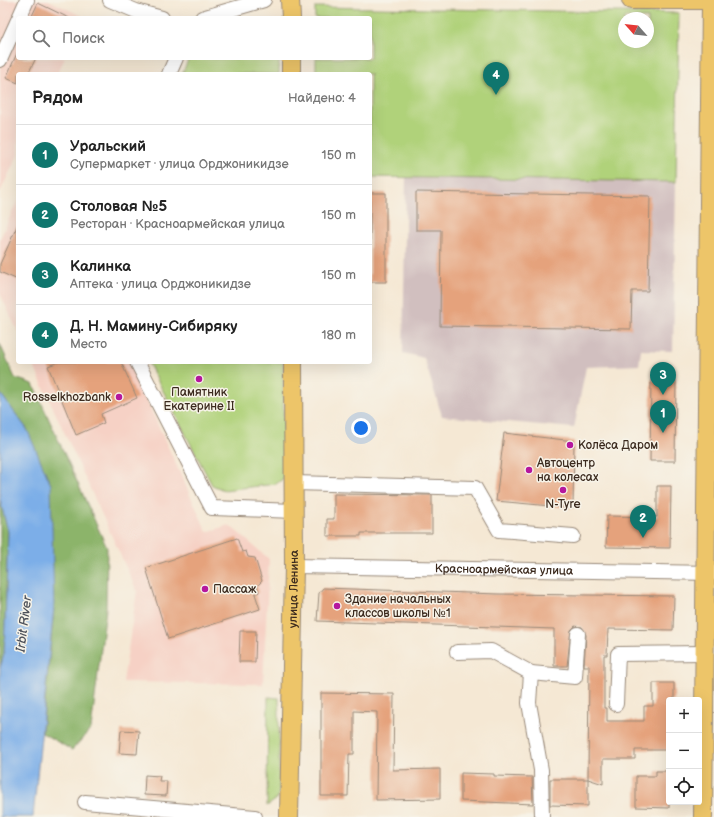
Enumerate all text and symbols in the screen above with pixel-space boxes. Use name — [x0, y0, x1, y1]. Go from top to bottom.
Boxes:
north arrow — [618, 12, 654, 48]
search box — [16, 16, 372, 60]
icon: search — [30, 27, 52, 49]
text: Поиск — [62, 29, 105, 48]
pin: 4 — [483, 62, 509, 95]
text: Рядом — [32, 88, 83, 108]
text: Найдено: 4 — [288, 90, 356, 106]
text: Уральский — [70, 137, 146, 156]
text: 1 — [42, 147, 48, 163]
text: 150 m — [322, 147, 356, 163]
text: Супермаркет · улица Орджоникидзе — [70, 156, 289, 172]
text: Столовая №5 — [70, 197, 167, 216]
text: 2 — [41, 207, 49, 223]
text: 150 m — [322, 207, 356, 223]
text: Ресторан · Красноармейская улица — [70, 216, 285, 232]
text: Калинка — [70, 257, 131, 276]
text: 3 — [41, 267, 49, 283]
text: 150 m — [322, 267, 356, 283]
text: Аптека · улица Орджоникидзе — [70, 276, 251, 292]
text: Д. Н. Мамину-Сибиряку — [70, 317, 238, 336]
text: 4 — [41, 327, 49, 343]
text: 180 m — [321, 327, 356, 343]
text: Место — [70, 336, 107, 352]
pin: 3 — [650, 362, 676, 395]
marker: Памятник Екатерине II — [194, 374, 204, 384]
place label: Памятник Екатерине II — [164, 385, 235, 414]
place label: Rosselkhozbank — [23, 390, 111, 405]
marker: Rosselkhozbank — [114, 392, 124, 402]
pin: 1 — [650, 400, 676, 433]
your location — [351, 418, 371, 438]
place label: Колёса Даром — [578, 438, 658, 453]
marker: Колёса Даром — [565, 440, 575, 450]
place label: Автоцентр на колесах — [536, 456, 599, 485]
marker: Автоцентр на колесах — [524, 465, 534, 475]
marker: N-Tyre — [558, 485, 568, 495]
place label: N-Tyre — [545, 497, 581, 512]
pin: 2 — [630, 505, 656, 538]
street label: улица Ленина — [285, 550, 302, 628]
street label: Красноармейская улица — [435, 561, 573, 578]
place label: Пассаж — [213, 582, 257, 597]
marker: Пассаж — [200, 584, 210, 594]
place label: Здание начальных классов школы №1 — [345, 592, 451, 621]
water label: Irbit River — [12, 594, 36, 654]
marker: Здание начальных классов школы №1 — [332, 601, 342, 611]
map controls — [666, 697, 702, 805]
button: + — [666, 697, 702, 733]
button: − — [666, 733, 702, 769]
button: locate — [666, 769, 702, 805]

